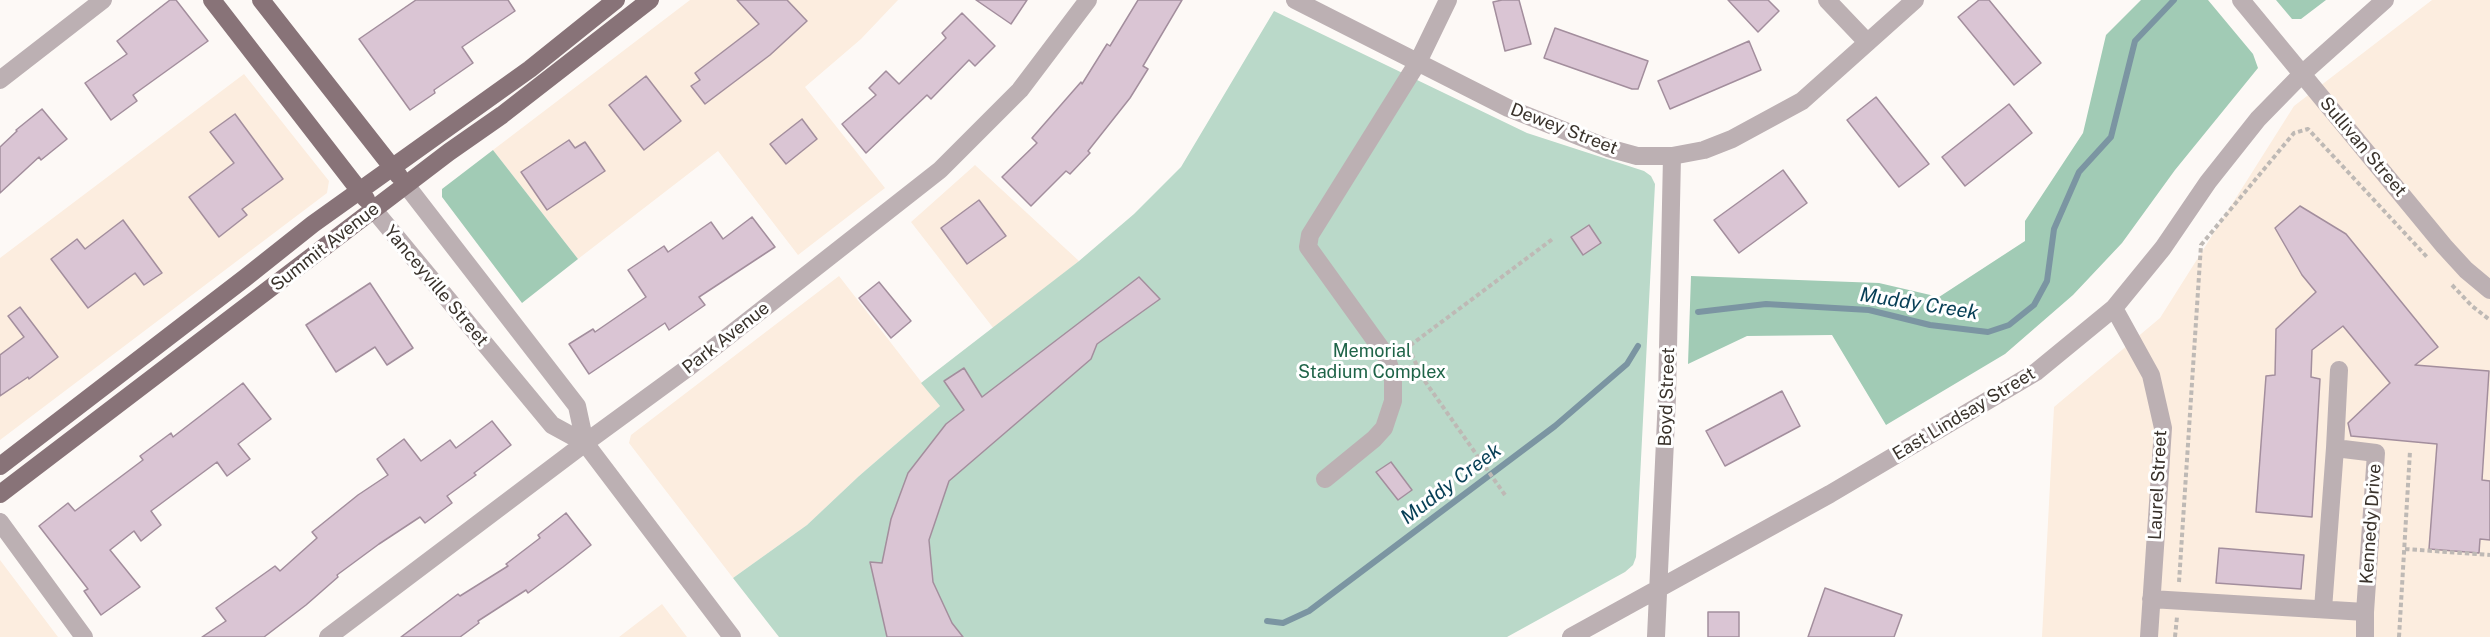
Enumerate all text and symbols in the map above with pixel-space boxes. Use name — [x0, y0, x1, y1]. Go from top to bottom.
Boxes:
street label: Sullivan Street — [2315, 93, 2411, 201]
street label: Dewey Street — [1507, 99, 1621, 159]
street label: Summit Avenue — [267, 198, 383, 296]
street label: Yanceyville Street — [379, 221, 493, 351]
water label: Muddy Creek — [1858, 283, 1980, 325]
street label: Park Avenue — [678, 297, 774, 379]
park label: Memorial Stadium Complex — [1298, 340, 1446, 382]
street label: Boyd Street — [1654, 347, 1680, 447]
street label: East Lindsay Street — [1889, 363, 2039, 465]
street label: Laurel Street — [2144, 429, 2172, 541]
water label: Muddy Creek — [1396, 438, 1506, 530]
street label: Kennedy Drive — [2356, 463, 2386, 585]

